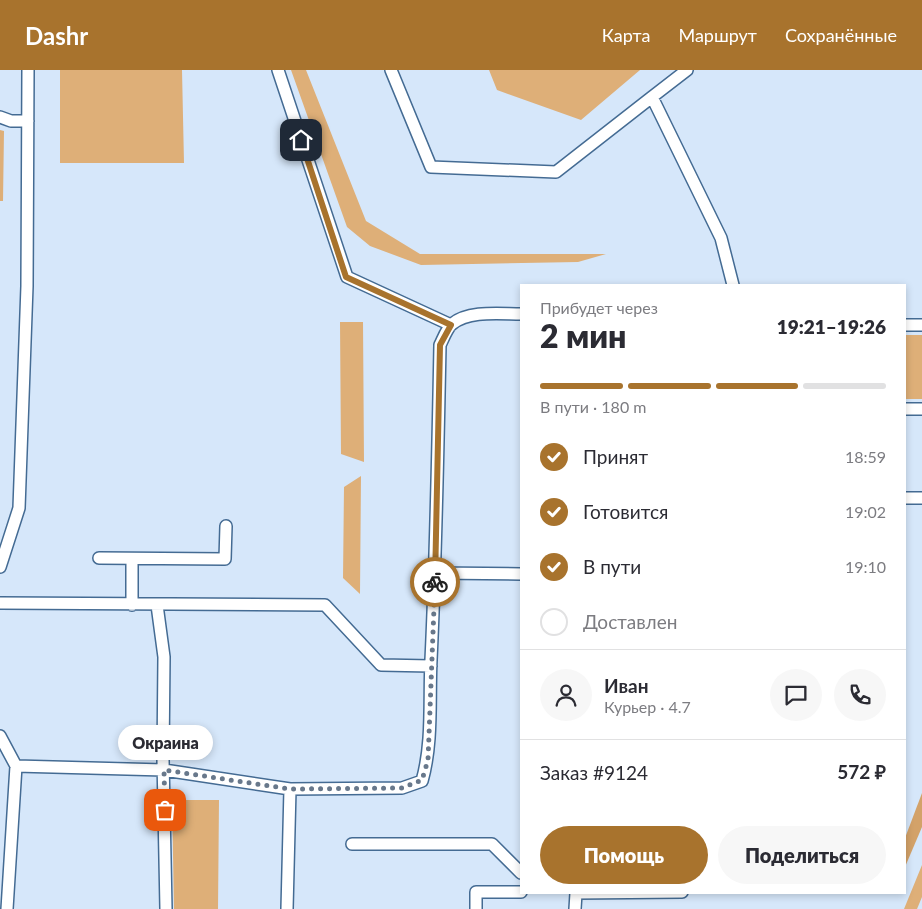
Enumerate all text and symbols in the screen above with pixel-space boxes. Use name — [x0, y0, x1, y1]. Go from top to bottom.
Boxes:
text: Dashr — [25, 21, 88, 50]
text: Карта — [602, 24, 650, 46]
text: Маршрут — [678, 24, 757, 46]
text: Сохранённые — [785, 24, 897, 46]
pin — [280, 119, 322, 161]
icon: home — [287, 126, 315, 154]
text: Прибудет через — [540, 298, 658, 317]
text: 19:21–19:26 — [777, 315, 886, 338]
text: 2 мин — [540, 316, 626, 355]
text: В пути · 180 m — [540, 397, 646, 416]
icon: check — [540, 443, 568, 471]
text: Принят — [583, 445, 648, 468]
text: 18:59 — [845, 447, 886, 466]
icon: check — [540, 498, 568, 526]
text: Готовится — [583, 500, 668, 523]
text: 19:02 — [845, 502, 886, 521]
icon: check — [540, 553, 568, 581]
text: В пути — [583, 555, 641, 578]
courier — [410, 557, 460, 607]
text: 19:10 — [845, 557, 886, 576]
icon: bike — [421, 568, 449, 596]
text: Доставлен — [583, 610, 677, 633]
button: person — [540, 669, 592, 721]
button: chat — [770, 669, 822, 721]
button: phone — [834, 669, 886, 721]
text: Иван — [604, 674, 649, 697]
text: Курьер · 4.7 — [604, 697, 691, 716]
callout: Окраина — [118, 725, 212, 760]
text: Окраина — [132, 733, 199, 752]
text: 572 ₽ — [837, 760, 886, 783]
text: Заказ #9124 — [540, 761, 648, 784]
pin — [144, 789, 186, 831]
icon: bag — [151, 796, 179, 824]
button: Помощь — [540, 826, 708, 884]
button: Поделиться — [718, 826, 886, 884]

